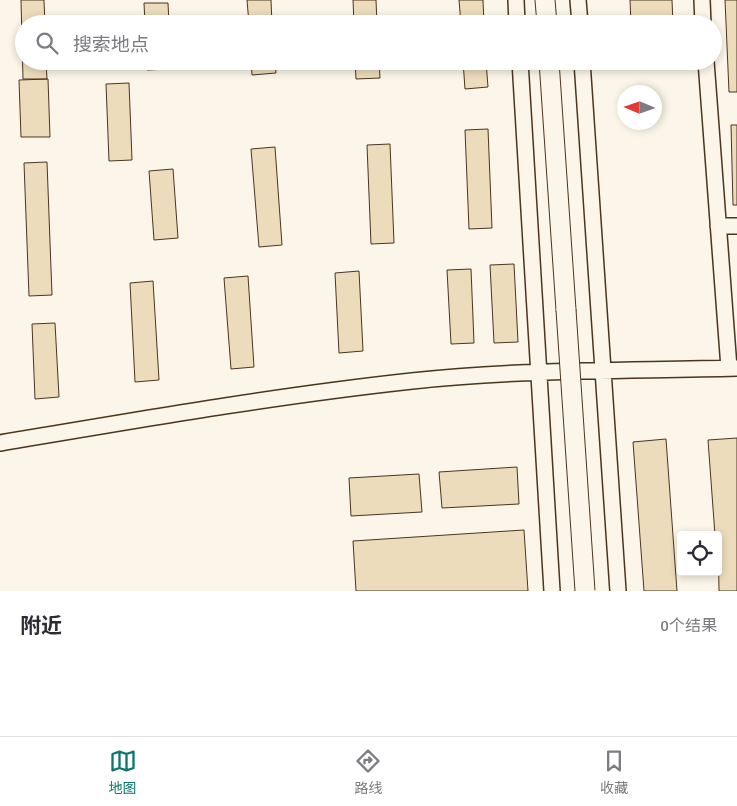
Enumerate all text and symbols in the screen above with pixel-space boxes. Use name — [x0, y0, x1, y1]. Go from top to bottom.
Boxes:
search box — [15, 15, 722, 70]
icon: search — [33, 29, 61, 57]
text: 搜索地点 — [73, 33, 149, 57]
north arrow — [617, 85, 662, 130]
map controls — [677, 531, 722, 576]
button: locate — [677, 531, 722, 576]
text: 附近 — [20, 613, 62, 639]
text: 0个结果 — [660, 616, 717, 636]
tab: 地图 — [109, 747, 137, 797]
tab: 路线 — [354, 747, 382, 797]
tab: 收藏 — [600, 747, 628, 797]

